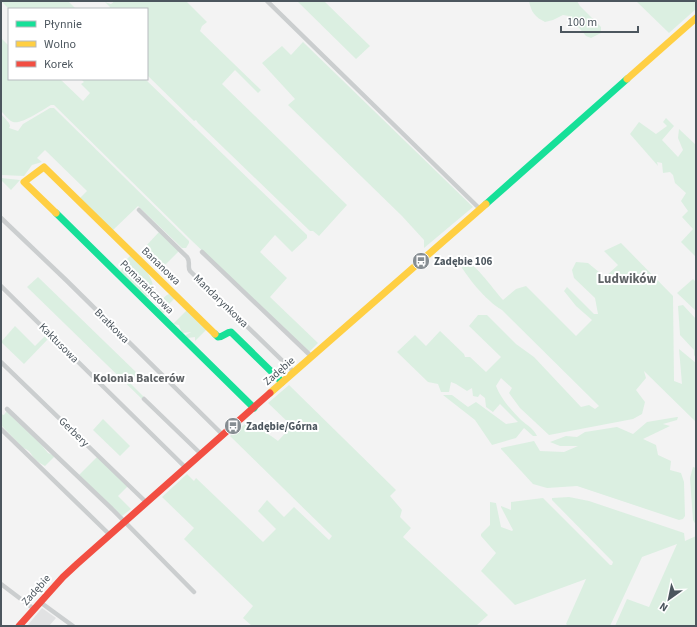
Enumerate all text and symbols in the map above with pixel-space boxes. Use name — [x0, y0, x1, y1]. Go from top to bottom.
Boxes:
legend — [8, 8, 148, 80]
scale bar — [561, 8, 638, 34]
text: 100 m — [567, 14, 597, 31]
text: Płynnie — [44, 16, 82, 33]
text: Wolno — [44, 36, 76, 53]
text: Korek — [44, 56, 73, 73]
street label: Bananowa — [138, 244, 184, 288]
bus stop icon: Zadębie 106 — [411, 251, 431, 271]
place label: Zadębie 106 — [434, 254, 492, 269]
street label: Pomarańczowa — [117, 257, 177, 317]
district label: Ludwików — [597, 270, 657, 288]
street label: Mandarynkowa — [190, 271, 252, 331]
street label: Bratkowa — [91, 305, 133, 347]
street label: Kaktusowa — [36, 320, 82, 366]
street label: Zadębie — [260, 353, 298, 389]
district label: Kolonia Balcerów — [93, 370, 186, 387]
street label: Gerbery — [56, 414, 92, 450]
bus stop icon: Zadębie/Górna — [223, 416, 243, 436]
place label: Zadębie/Górna — [246, 419, 318, 434]
street label: Zadębie — [18, 571, 54, 609]
north arrow — [649, 579, 689, 619]
text: N — [657, 599, 671, 615]

